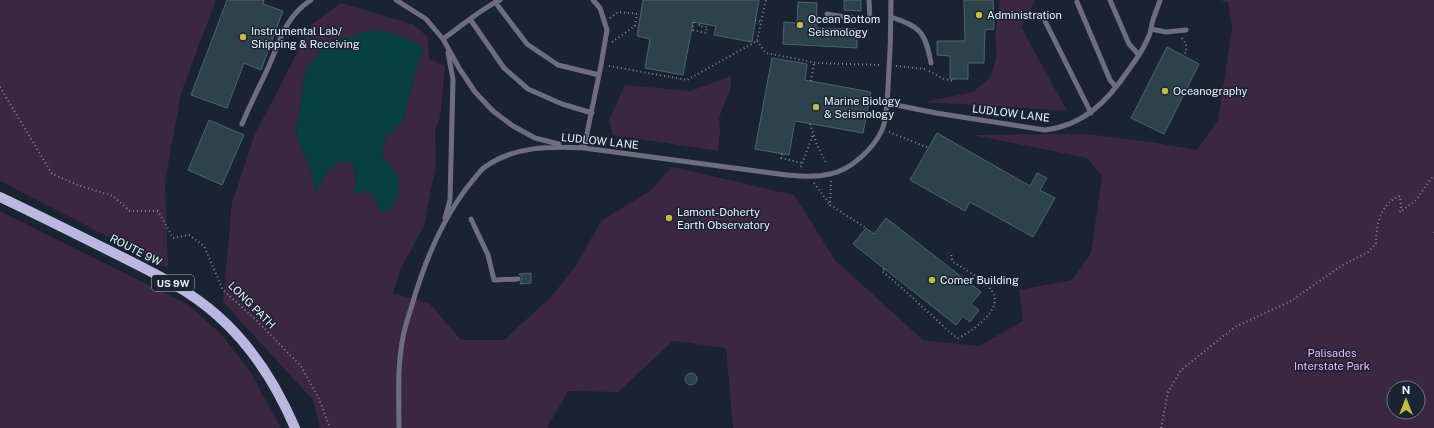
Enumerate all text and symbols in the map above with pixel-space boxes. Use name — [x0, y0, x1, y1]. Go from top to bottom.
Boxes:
place label: Administration — [987, 9, 1062, 21]
marker: Administration — [974, 10, 984, 20]
place label: Ocean Bottom Seismology — [808, 13, 880, 38]
marker: Ocean Bottom Seismology — [795, 20, 805, 30]
place label: Instrumental Lab/ Shipping & Receiving — [251, 25, 360, 50]
marker: Instrumental Lab/ Shipping & Receiving — [238, 32, 248, 42]
place label: Oceanography — [1173, 85, 1247, 97]
marker: Oceanography — [1160, 86, 1170, 96]
place label: Marine Biology & Seismology — [824, 95, 900, 120]
marker: Marine Biology & Seismology — [811, 102, 821, 112]
street label: LUDLOW LANE — [972, 102, 1051, 124]
street label: LUDLOW LANE — [561, 131, 640, 151]
place label: Lamont-Doherty Earth Observatory — [677, 206, 770, 231]
marker: Lamont-Doherty Earth Observatory — [664, 213, 674, 223]
street label: ROUTE 9W — [108, 232, 164, 268]
place label: Comer Building — [940, 274, 1019, 286]
road number: US 9W — [152, 275, 194, 291]
marker: Comer Building — [927, 275, 937, 285]
street label: LONG PATH — [226, 279, 278, 331]
park label: Palisades Interstate Park — [1294, 347, 1370, 372]
north arrow — [1386, 380, 1426, 420]
text: N — [1402, 384, 1410, 396]

